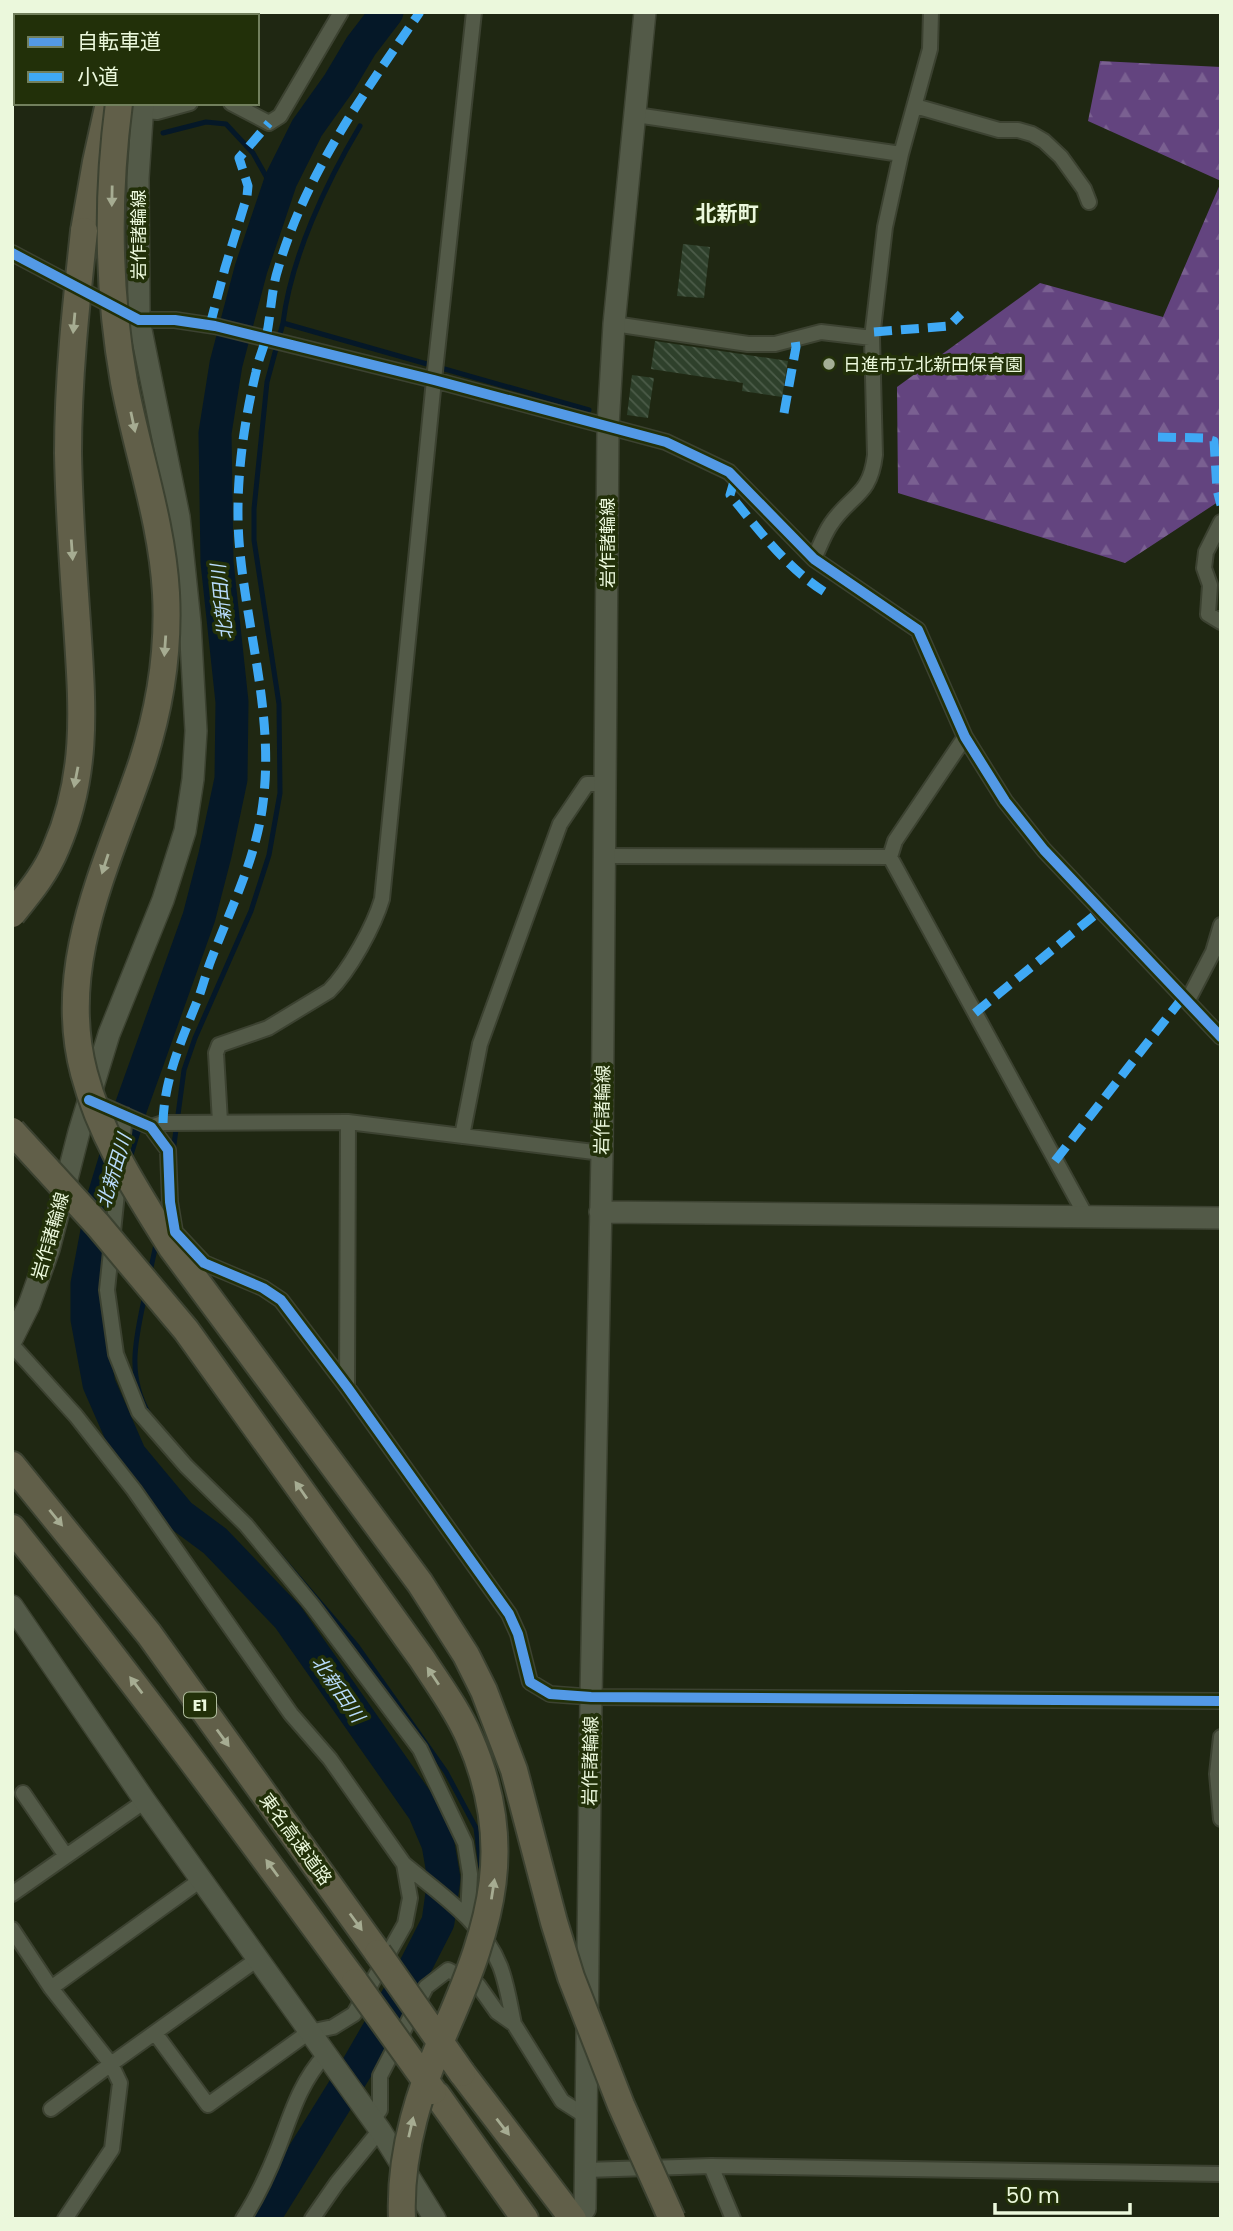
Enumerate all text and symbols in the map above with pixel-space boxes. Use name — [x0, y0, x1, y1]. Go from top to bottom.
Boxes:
legend — [14, 14, 259, 105]
text: 自転車道 — [77, 27, 161, 56]
text: 小道 — [77, 62, 119, 91]
one-way arrow — [106, 185, 117, 207]
street label: 岩作諸輪線 — [126, 190, 151, 280]
district label: 北新町 — [696, 199, 759, 228]
one-way arrow — [68, 312, 79, 334]
place label: 日進市立北新田保育園 — [843, 352, 1023, 377]
marker: 日進市立北新田保育園 — [821, 356, 837, 372]
one-way arrow — [127, 411, 138, 433]
street label: 岩作諸輪線 — [595, 498, 620, 588]
one-way arrow — [67, 540, 78, 562]
water label: 北新田川 — [204, 561, 239, 641]
one-way arrow — [159, 635, 170, 657]
one-way arrow — [71, 766, 82, 788]
one-way arrow — [99, 854, 109, 875]
street label: 岩作諸輪線 — [589, 1065, 615, 1155]
water label: 北新田川 — [90, 1129, 139, 1211]
street label: 岩作諸輪線 — [26, 1189, 74, 1283]
one-way arrow — [294, 1481, 308, 1499]
one-way arrow — [48, 1508, 63, 1526]
water label: 北新田川 — [305, 1650, 372, 1730]
one-way arrow — [426, 1666, 439, 1685]
one-way arrow — [130, 1676, 144, 1694]
road number: E1 — [184, 1693, 216, 1718]
street label: 岩作諸輪線 — [577, 1716, 603, 1806]
one-way arrow — [216, 1729, 230, 1747]
street label: 東名高速道路 — [254, 1788, 338, 1890]
one-way arrow — [265, 1858, 279, 1877]
one-way arrow — [487, 1878, 498, 1900]
one-way arrow — [349, 1913, 363, 1931]
one-way arrow — [406, 2116, 417, 2138]
one-way arrow — [496, 2118, 510, 2136]
scale bar — [995, 2172, 1130, 2216]
text: 50 m — [1006, 2181, 1060, 2210]

